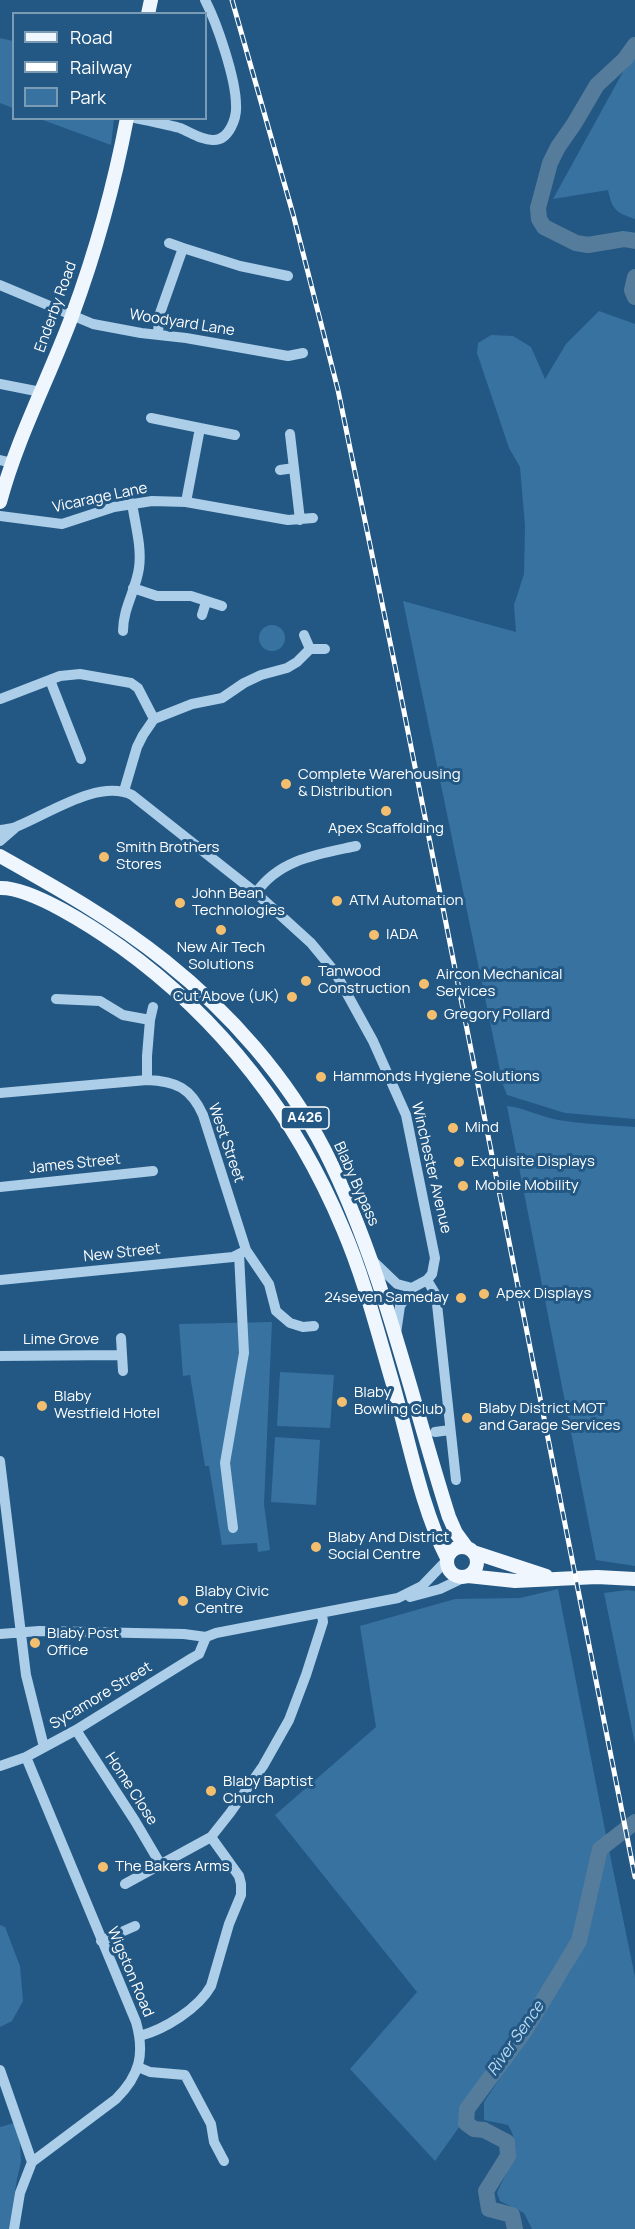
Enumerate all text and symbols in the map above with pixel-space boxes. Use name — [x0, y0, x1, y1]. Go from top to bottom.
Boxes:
legend — [12, 12, 207, 120]
text: Road — [70, 25, 113, 49]
text: Railway — [70, 55, 132, 79]
text: Park — [70, 85, 106, 109]
street label: Enderby Road — [31, 259, 81, 355]
street label: Woodyard Lane — [128, 306, 236, 340]
street label: Vicarage Lane — [51, 479, 149, 517]
place label: Complete Warehousing & Distribution — [298, 766, 461, 801]
marker: Complete Warehousing & Distribution — [279, 777, 293, 791]
marker: Apex Scaffolding — [379, 804, 393, 818]
place label: Apex Scaffolding — [328, 820, 444, 838]
place label: Smith Brothers Stores — [116, 839, 219, 874]
marker: Smith Brothers Stores — [97, 850, 111, 864]
place label: John Bean Technologies — [192, 885, 285, 920]
place label: ATM Automation — [349, 892, 463, 910]
marker: ATM Automation — [330, 894, 344, 908]
marker: John Bean Technologies — [173, 896, 187, 910]
marker: New Air Tech Solutions — [214, 923, 228, 937]
place label: IADA — [386, 926, 418, 944]
marker: IADA — [367, 928, 381, 942]
place label: New Air Tech Solutions — [177, 939, 265, 974]
place label: Tanwood Construction — [318, 963, 410, 998]
place label: Aircon Mechanical Services — [436, 966, 563, 1001]
marker: Tanwood Construction — [299, 974, 313, 988]
marker: Aircon Mechanical Services — [417, 977, 431, 991]
place label: Cut Above (UK) — [173, 988, 280, 1006]
marker: Cut Above (UK) — [285, 990, 299, 1004]
place label: Gregory Pollard — [444, 1006, 550, 1024]
marker: Gregory Pollard — [425, 1008, 439, 1022]
place label: Hammonds Hygiene Solutions — [333, 1068, 540, 1086]
marker: Hammonds Hygiene Solutions — [314, 1070, 328, 1084]
street label: West Street — [204, 1101, 248, 1185]
street label: Winchester Avenue — [407, 1101, 455, 1235]
road number: A426 — [281, 1107, 329, 1129]
place label: Mind — [465, 1119, 499, 1137]
marker: Mind — [446, 1121, 460, 1135]
street label: Blaby Bypass — [329, 1139, 383, 1229]
street label: James Street — [28, 1150, 122, 1178]
place label: Exquisite Displays — [471, 1153, 595, 1171]
marker: Exquisite Displays — [452, 1155, 466, 1169]
place label: Mobile Mobility — [475, 1177, 579, 1195]
marker: Mobile Mobility — [456, 1179, 470, 1193]
street label: New Street — [83, 1240, 161, 1266]
place label: Apex Displays — [496, 1285, 591, 1303]
marker: Apex Displays — [477, 1287, 491, 1301]
place label: 24seven Sameday — [324, 1289, 449, 1307]
marker: 24seven Sameday — [454, 1291, 468, 1305]
street label: Lime Grove — [23, 1331, 99, 1349]
place label: Blaby Bowling Club — [354, 1384, 443, 1419]
place label: Blaby Westfield Hotel — [54, 1388, 160, 1423]
marker: Blaby Bowling Club — [335, 1395, 349, 1409]
marker: Blaby Westfield Hotel — [35, 1399, 49, 1413]
place label: Blaby District MOT and Garage Services — [479, 1400, 620, 1435]
marker: Blaby District MOT and Garage Services — [460, 1411, 474, 1425]
place label: Blaby And District Social Centre — [328, 1529, 449, 1564]
marker: Blaby And District Social Centre — [309, 1540, 323, 1554]
place label: Blaby Civic Centre — [195, 1583, 269, 1618]
marker: Blaby Civic Centre — [176, 1594, 190, 1608]
place label: Blaby Post Office — [47, 1625, 119, 1660]
marker: Blaby Post Office — [28, 1636, 42, 1650]
street label: Sycamore Street — [47, 1658, 155, 1734]
street label: Home Close — [101, 1749, 161, 1829]
place label: Blaby Baptist Church — [223, 1773, 313, 1808]
marker: Blaby Baptist Church — [204, 1784, 218, 1798]
place label: The Bakers Arms — [115, 1858, 230, 1876]
marker: The Bakers Arms — [96, 1860, 110, 1874]
street label: Wigston Road — [103, 1924, 157, 2020]
water label: River Sence — [483, 1998, 549, 2080]

